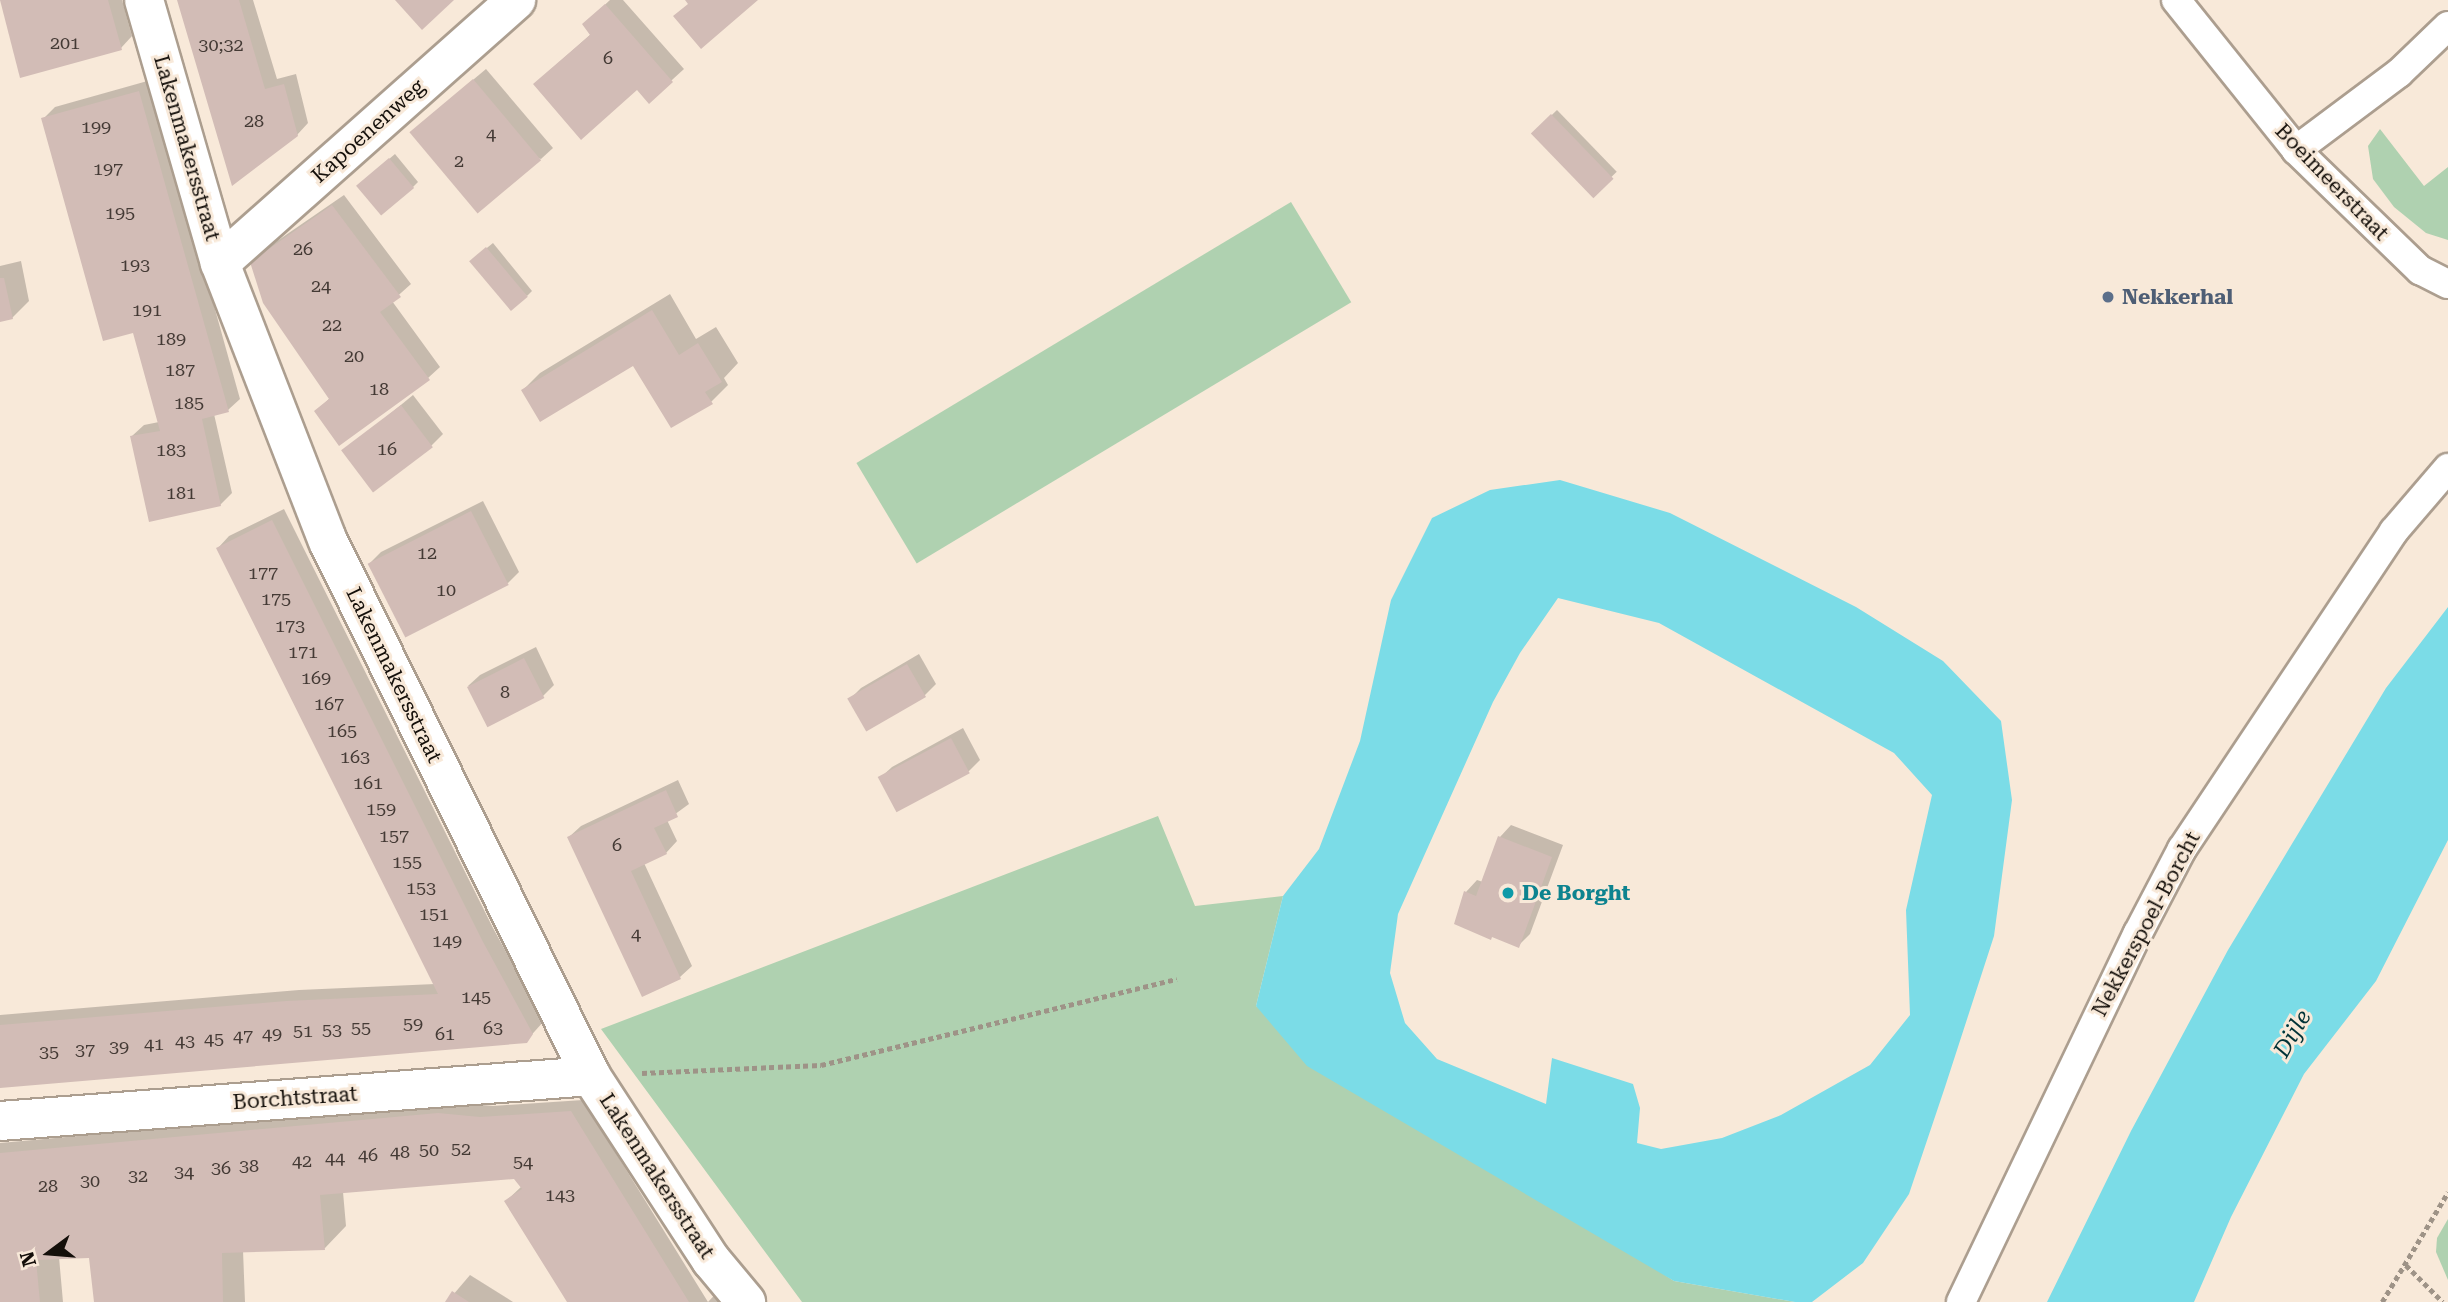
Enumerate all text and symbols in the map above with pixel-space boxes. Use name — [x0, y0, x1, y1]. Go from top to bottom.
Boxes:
house number: 201 — [50, 32, 80, 54]
house number: 30;32 — [198, 34, 244, 56]
house number: 6 — [603, 47, 613, 69]
street label: Lakenmakersstraat — [148, 52, 226, 244]
street label: Kapoenenweg — [306, 74, 430, 188]
house number: 28 — [244, 110, 264, 132]
house number: 199 — [81, 116, 111, 138]
street label: Boeimeerstraat — [2270, 118, 2394, 246]
house number: 4 — [486, 123, 496, 145]
house number: 2 — [454, 150, 464, 172]
house number: 197 — [93, 158, 123, 180]
house number: 195 — [105, 202, 135, 224]
house number: 26 — [293, 238, 313, 260]
house number: 193 — [120, 254, 150, 276]
house number: 24 — [311, 275, 331, 297]
place label: Nekkerhal — [2122, 284, 2233, 310]
marker: Nekkerhal — [2100, 289, 2116, 305]
house number: 191 — [132, 299, 162, 321]
house number: 22 — [322, 314, 342, 336]
house number: 189 — [156, 328, 186, 350]
house number: 20 — [344, 345, 364, 367]
house number: 187 — [165, 359, 195, 381]
house number: 18 — [369, 378, 389, 400]
house number: 185 — [174, 392, 204, 414]
house number: 16 — [377, 438, 397, 460]
house number: 183 — [156, 439, 186, 461]
house number: 181 — [166, 482, 196, 504]
house number: 12 — [417, 542, 437, 564]
house number: 177 — [248, 562, 278, 584]
house number: 10 — [436, 579, 456, 601]
street label: Lakenmakersstraat — [341, 583, 447, 767]
house number: 175 — [261, 588, 291, 610]
house number: 173 — [275, 615, 305, 637]
house number: 171 — [288, 641, 318, 663]
house number: 169 — [301, 667, 331, 689]
house number: 8 — [500, 681, 510, 703]
house number: 167 — [314, 693, 344, 715]
house number: 165 — [327, 720, 357, 742]
house number: 163 — [340, 746, 370, 768]
house number: 161 — [353, 772, 383, 794]
house number: 159 — [366, 798, 396, 820]
house number: 157 — [379, 825, 409, 847]
street label: Nekkerspoel-Borcht — [2087, 827, 2205, 1021]
house number: 6 — [612, 834, 622, 856]
house number: 155 — [392, 851, 422, 873]
house number: 153 — [406, 877, 436, 899]
place label: De Borght — [1522, 880, 1630, 906]
marker: De Borght — [1500, 885, 1516, 901]
house number: 151 — [419, 903, 449, 925]
house number: 4 — [631, 923, 641, 945]
house number: 149 — [432, 930, 462, 952]
house number: 145 — [461, 986, 491, 1008]
water label: Dijle — [2268, 1005, 2318, 1063]
house number: 59 — [403, 1013, 423, 1035]
house number: 55 — [351, 1017, 371, 1039]
house number: 63 — [483, 1017, 503, 1039]
house number: 53 — [322, 1019, 342, 1041]
house number: 51 — [293, 1020, 313, 1042]
house number: 49 — [262, 1023, 282, 1045]
house number: 61 — [435, 1023, 455, 1045]
house number: 47 — [233, 1025, 253, 1047]
house number: 45 — [204, 1028, 224, 1050]
house number: 43 — [175, 1030, 195, 1052]
house number: 41 — [144, 1033, 164, 1055]
house number: 39 — [109, 1036, 129, 1058]
house number: 37 — [75, 1039, 95, 1061]
house number: 35 — [39, 1041, 59, 1063]
street label: Borchtstraat — [232, 1081, 358, 1115]
street label: Lakenmakersstraat — [594, 1089, 720, 1263]
house number: 52 — [451, 1138, 471, 1160]
house number: 50 — [419, 1139, 439, 1161]
house number: 48 — [390, 1141, 410, 1163]
house number: 46 — [358, 1144, 378, 1166]
house number: 44 — [325, 1147, 345, 1169]
house number: 42 — [292, 1150, 312, 1172]
house number: 54 — [513, 1151, 533, 1173]
house number: 38 — [239, 1155, 259, 1177]
house number: 36 — [211, 1157, 231, 1179]
house number: 34 — [174, 1161, 194, 1183]
house number: 32 — [128, 1165, 148, 1187]
house number: 30 — [80, 1170, 100, 1192]
house number: 28 — [38, 1175, 58, 1197]
house number: 143 — [545, 1184, 575, 1206]
north arrow — [14, 1218, 84, 1288]
text: N — [15, 1249, 41, 1269]

